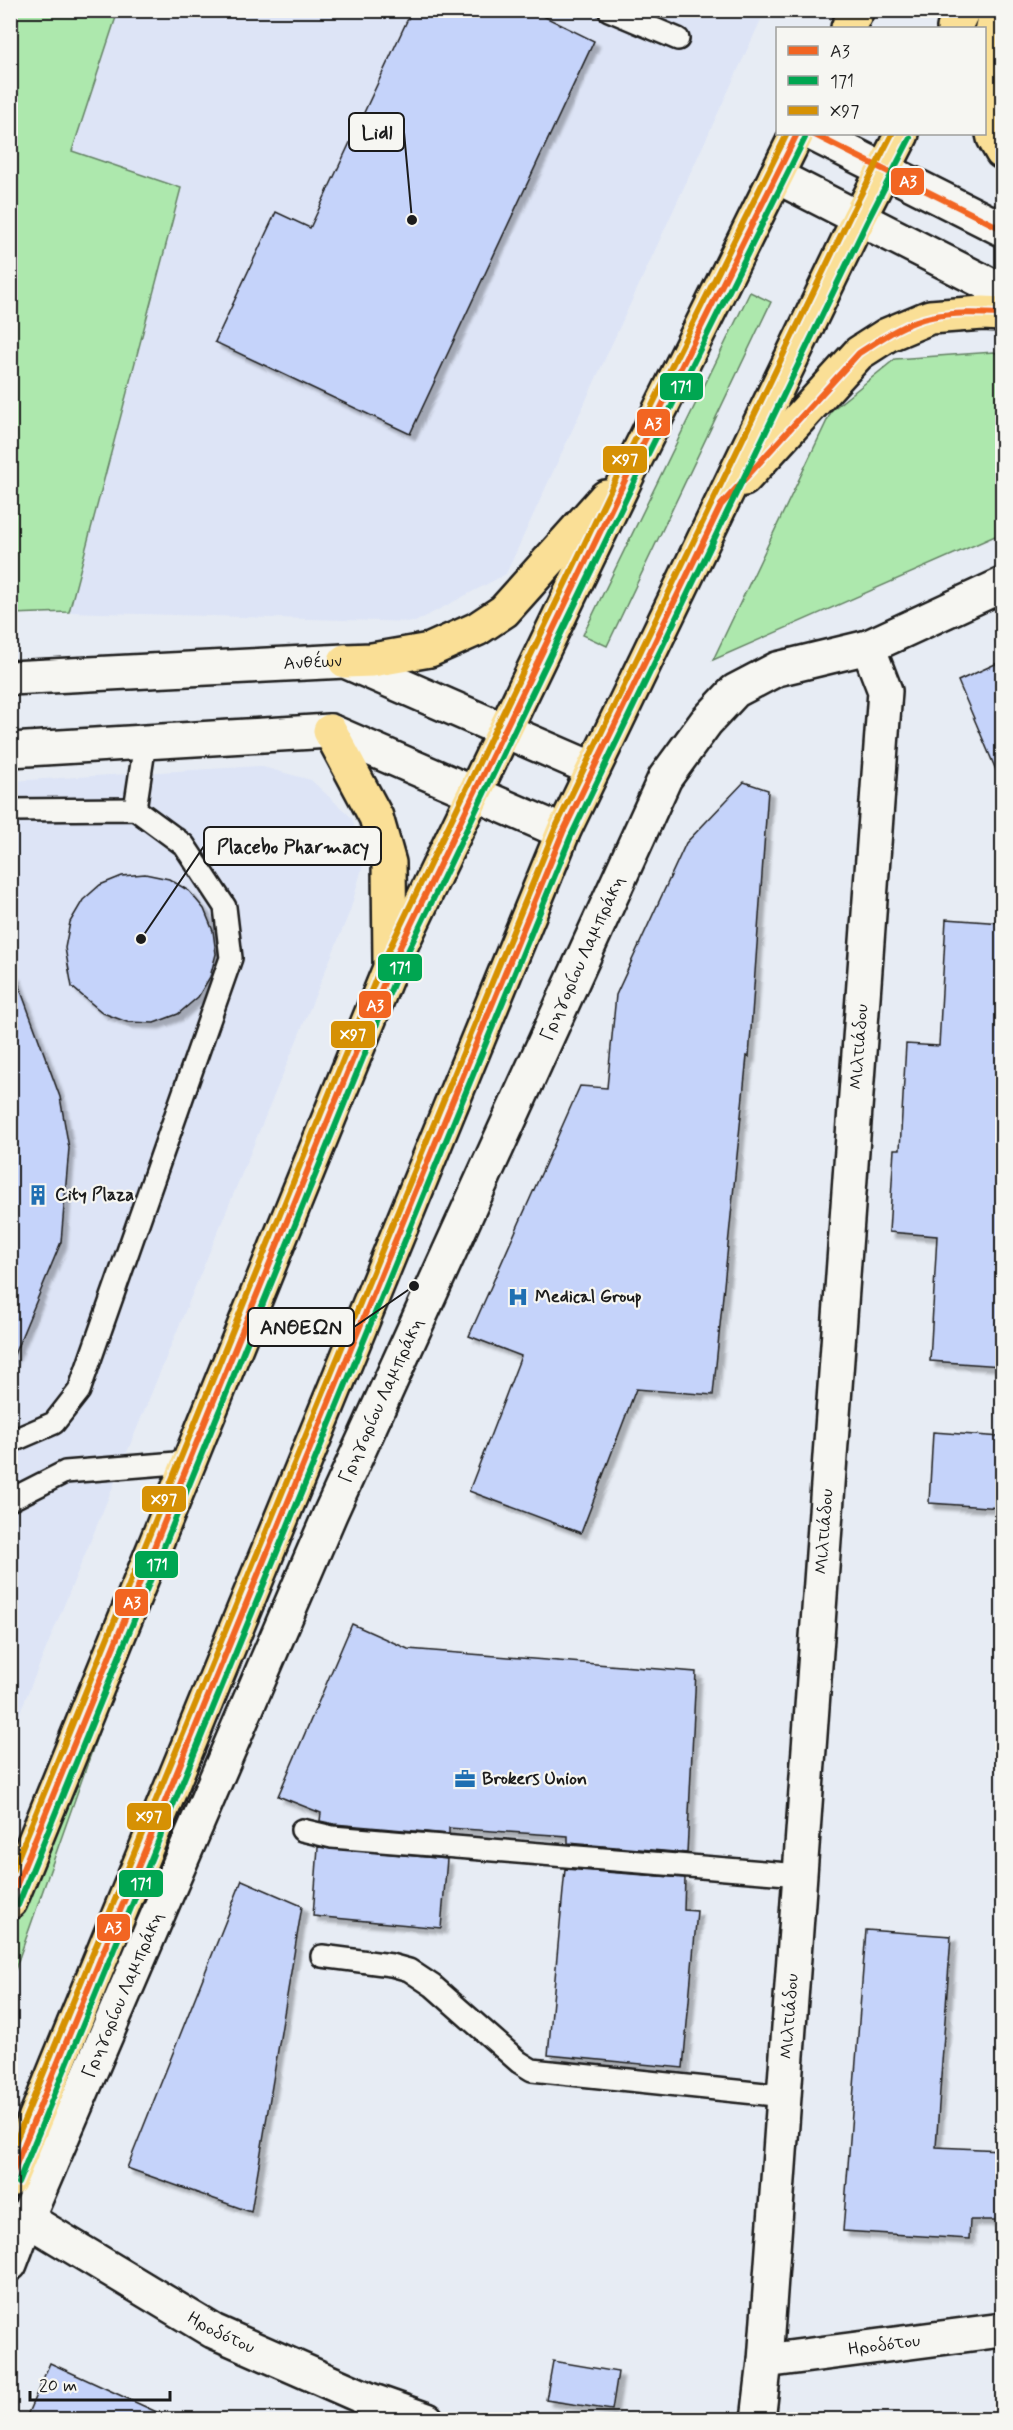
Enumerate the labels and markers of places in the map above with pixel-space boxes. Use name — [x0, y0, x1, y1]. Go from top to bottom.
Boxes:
callout: Lidl — [349, 113, 404, 151]
callout: Placebo Pharmacy — [204, 827, 381, 865]
building icon: City Plaza — [26, 1183, 50, 1207]
place label: City Plaza — [55, 1183, 134, 1207]
hospital icon: Medical Group — [506, 1285, 530, 1309]
place label: Medical Group — [535, 1285, 642, 1309]
callout: ΑΝΘΕΩΝ — [248, 1308, 354, 1346]
office icon: Brokers Union — [453, 1767, 477, 1791]
place label: Brokers Union — [482, 1767, 587, 1791]

